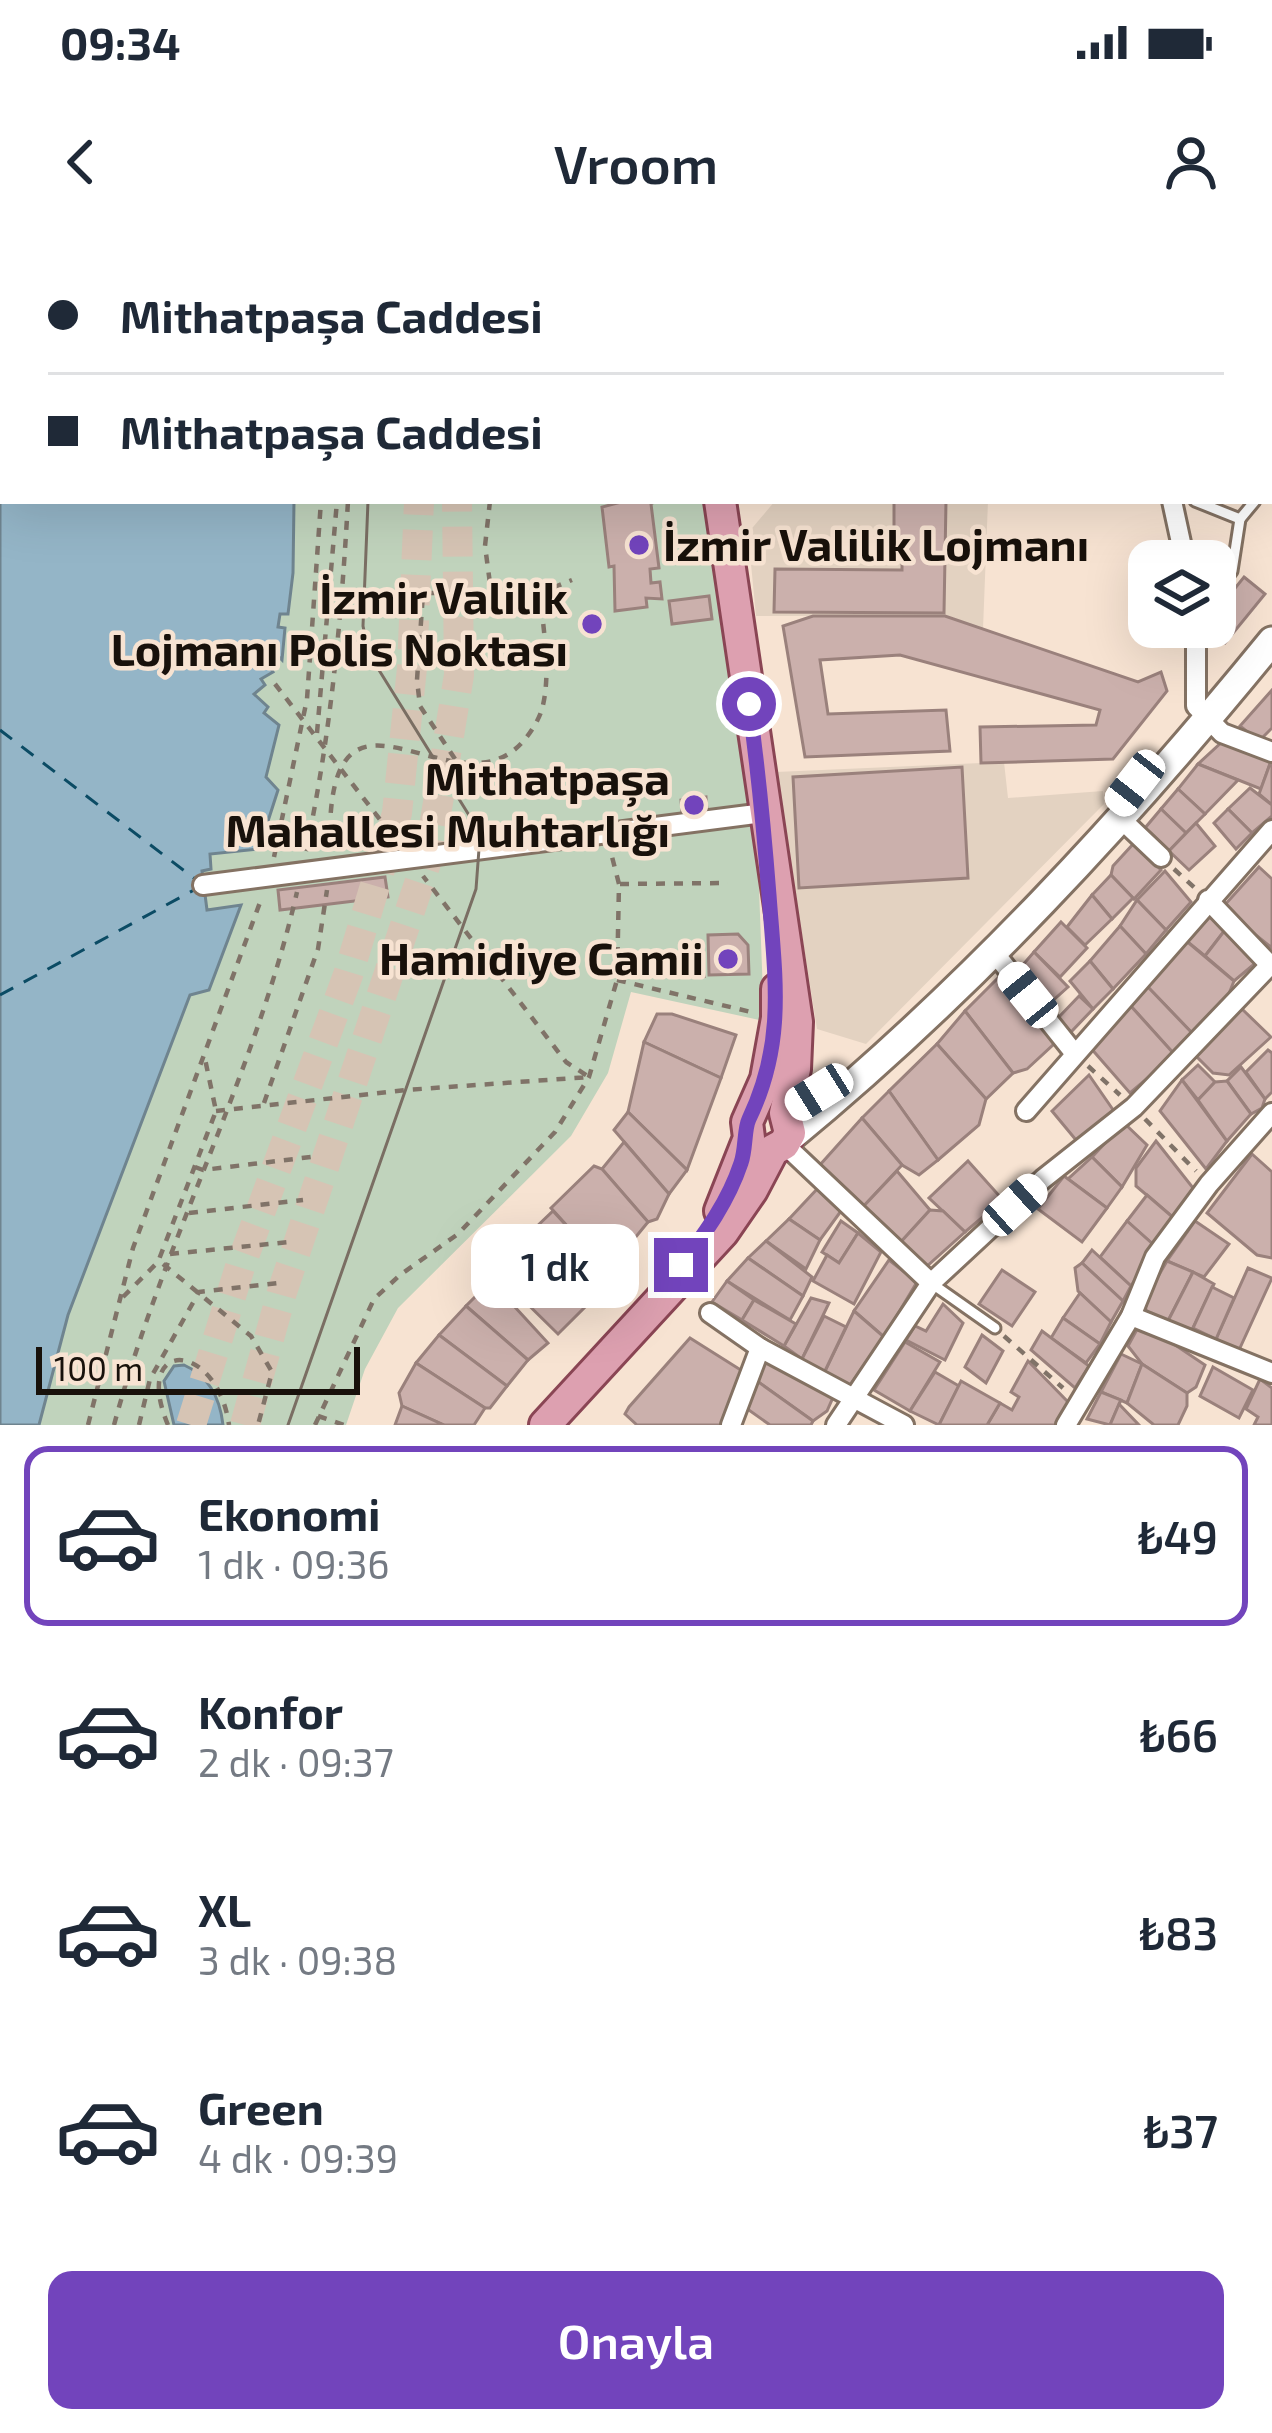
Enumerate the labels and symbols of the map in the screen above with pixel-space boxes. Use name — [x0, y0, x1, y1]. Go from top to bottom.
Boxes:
place label: İzmir Valilik Lojmanı — [663, 516, 1089, 571]
marker: İzmir Valilik Lojmanı — [626, 532, 652, 558]
place label: İzmir Valilik Lojmanı Polis Noktası — [111, 569, 568, 676]
marker: İzmir Valilik Lojmanı Polis Noktası — [579, 611, 605, 637]
route start — [722, 677, 776, 731]
car — [1099, 744, 1171, 822]
place label: Mithatpaşa Mahallesi Muhtarlığı — [225, 750, 670, 856]
marker: Mithatpaşa Mahallesi Muhtarlığı — [681, 792, 707, 818]
place label: Hamidiye Camii — [379, 930, 704, 985]
marker: Hamidiye Camii — [715, 946, 741, 972]
car — [991, 956, 1065, 1034]
car — [779, 1058, 859, 1126]
car — [976, 1168, 1054, 1242]
callout: 1 dk — [471, 1223, 639, 1307]
route end — [654, 1238, 708, 1292]
scale bar — [36, 1341, 360, 1394]

